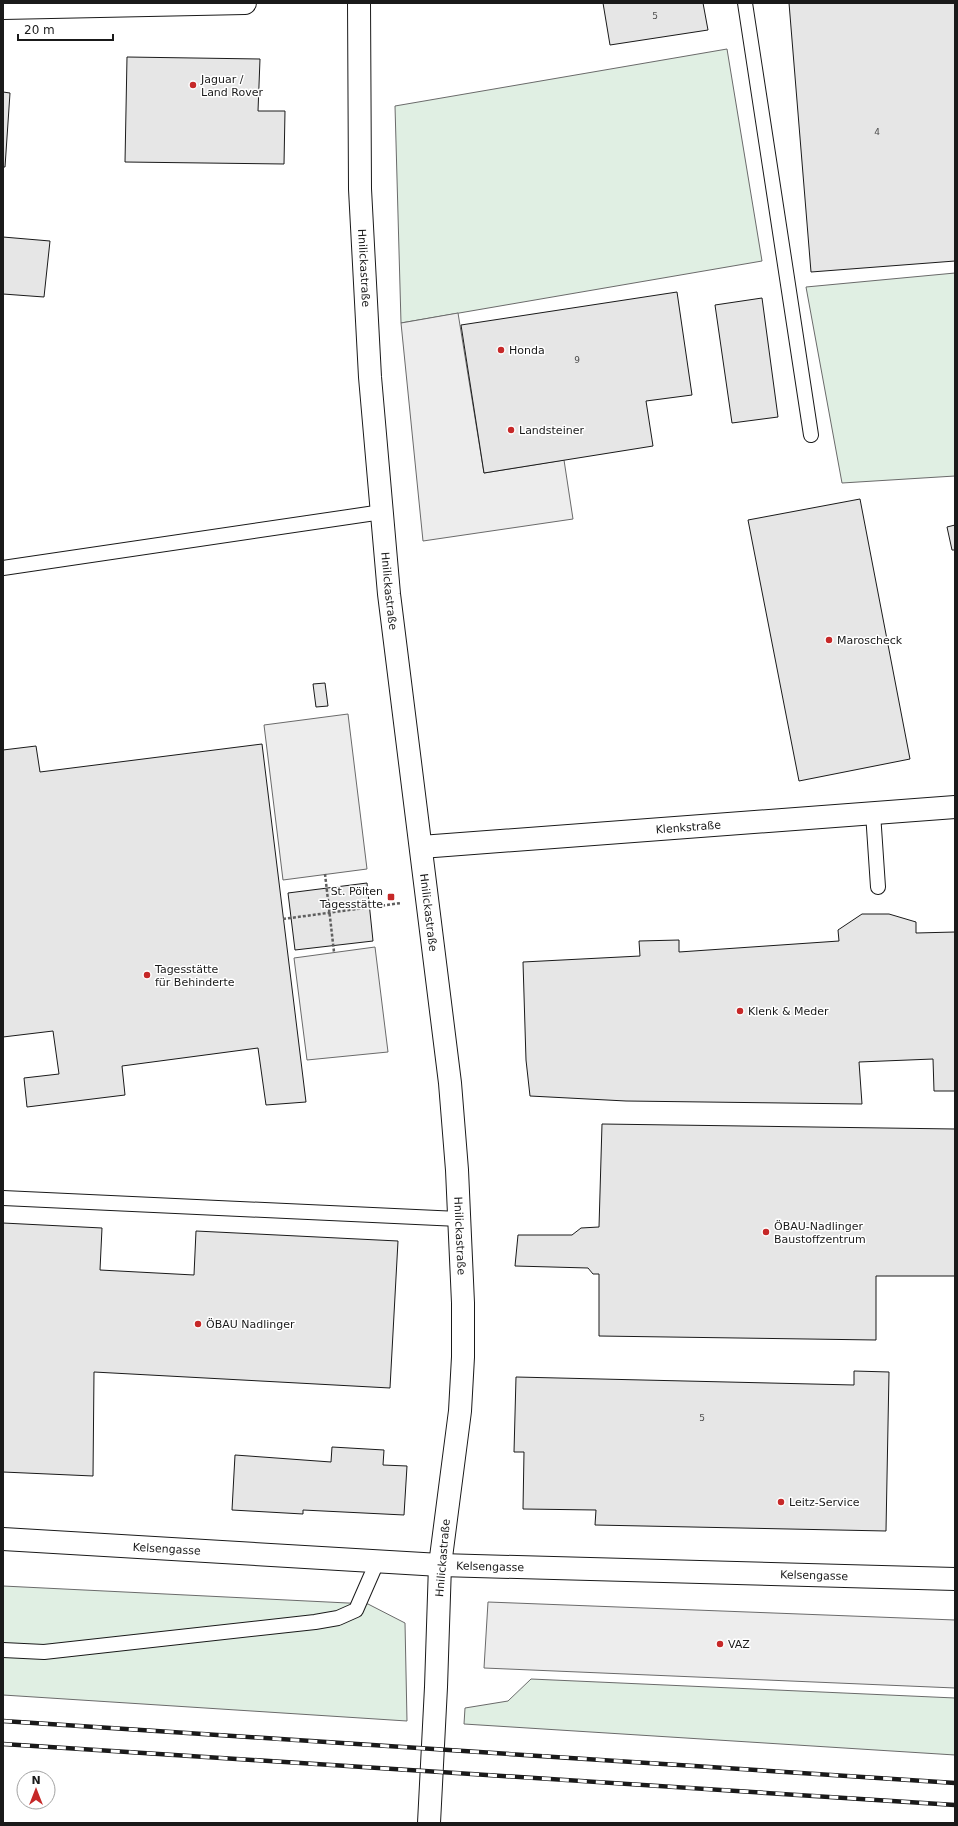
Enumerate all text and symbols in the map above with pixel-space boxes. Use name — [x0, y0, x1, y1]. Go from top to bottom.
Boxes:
house number: 5 — [652, 11, 658, 21]
scale bar — [18, 16, 113, 42]
text: 20 m — [24, 23, 55, 37]
place label: Jaguar / Land Rover — [200, 73, 263, 99]
marker: Jaguar / Land Rover — [188, 80, 198, 90]
house number: 4 — [874, 127, 880, 137]
street label: Hnilickastraße — [356, 228, 373, 308]
place label: Honda — [509, 344, 545, 357]
marker: Honda — [496, 345, 506, 355]
house number: 9 — [574, 355, 580, 365]
place label: Landsteiner — [519, 424, 584, 437]
marker: Landsteiner — [506, 425, 516, 435]
street label: Hnilickastraße — [379, 551, 400, 631]
place label: Maroscheck — [837, 634, 903, 647]
marker: Maroscheck — [824, 635, 834, 645]
street label: Klenkstraße — [655, 818, 722, 836]
street label: Hnilickastraße — [417, 873, 440, 952]
place label: St. Pölten Tagesstätte — [319, 885, 383, 911]
marker: St. Pölten Tagesstätte — [386, 892, 396, 902]
place label: Tagesstätte für Behinderte — [154, 963, 235, 989]
marker: Tagesstätte für Behinderte — [142, 970, 152, 980]
place label: Klenk & Meder — [748, 1005, 829, 1018]
marker: Klenk & Meder — [735, 1006, 745, 1016]
street label: Hnilickastraße — [452, 1196, 468, 1275]
place label: ÖBAU-Nadlinger Baustoffzentrum — [774, 1220, 866, 1246]
marker: ÖBAU-Nadlinger Baustoffzentrum — [761, 1227, 771, 1237]
place label: ÖBAU Nadlinger — [206, 1318, 295, 1331]
marker: ÖBAU Nadlinger — [193, 1319, 203, 1329]
house number: 5 — [699, 1413, 705, 1423]
place label: Leitz-Service — [789, 1496, 860, 1509]
marker: Leitz-Service — [776, 1497, 786, 1507]
street label: Hnilickastraße — [433, 1518, 453, 1598]
street label: Kelsengasse — [132, 1540, 201, 1557]
street label: Kelsengasse — [456, 1559, 525, 1574]
street label: Kelsengasse — [780, 1568, 848, 1583]
place label: VAZ — [728, 1638, 750, 1651]
marker: VAZ — [715, 1639, 725, 1649]
north arrow — [16, 1770, 56, 1810]
text: N — [31, 1774, 41, 1787]

